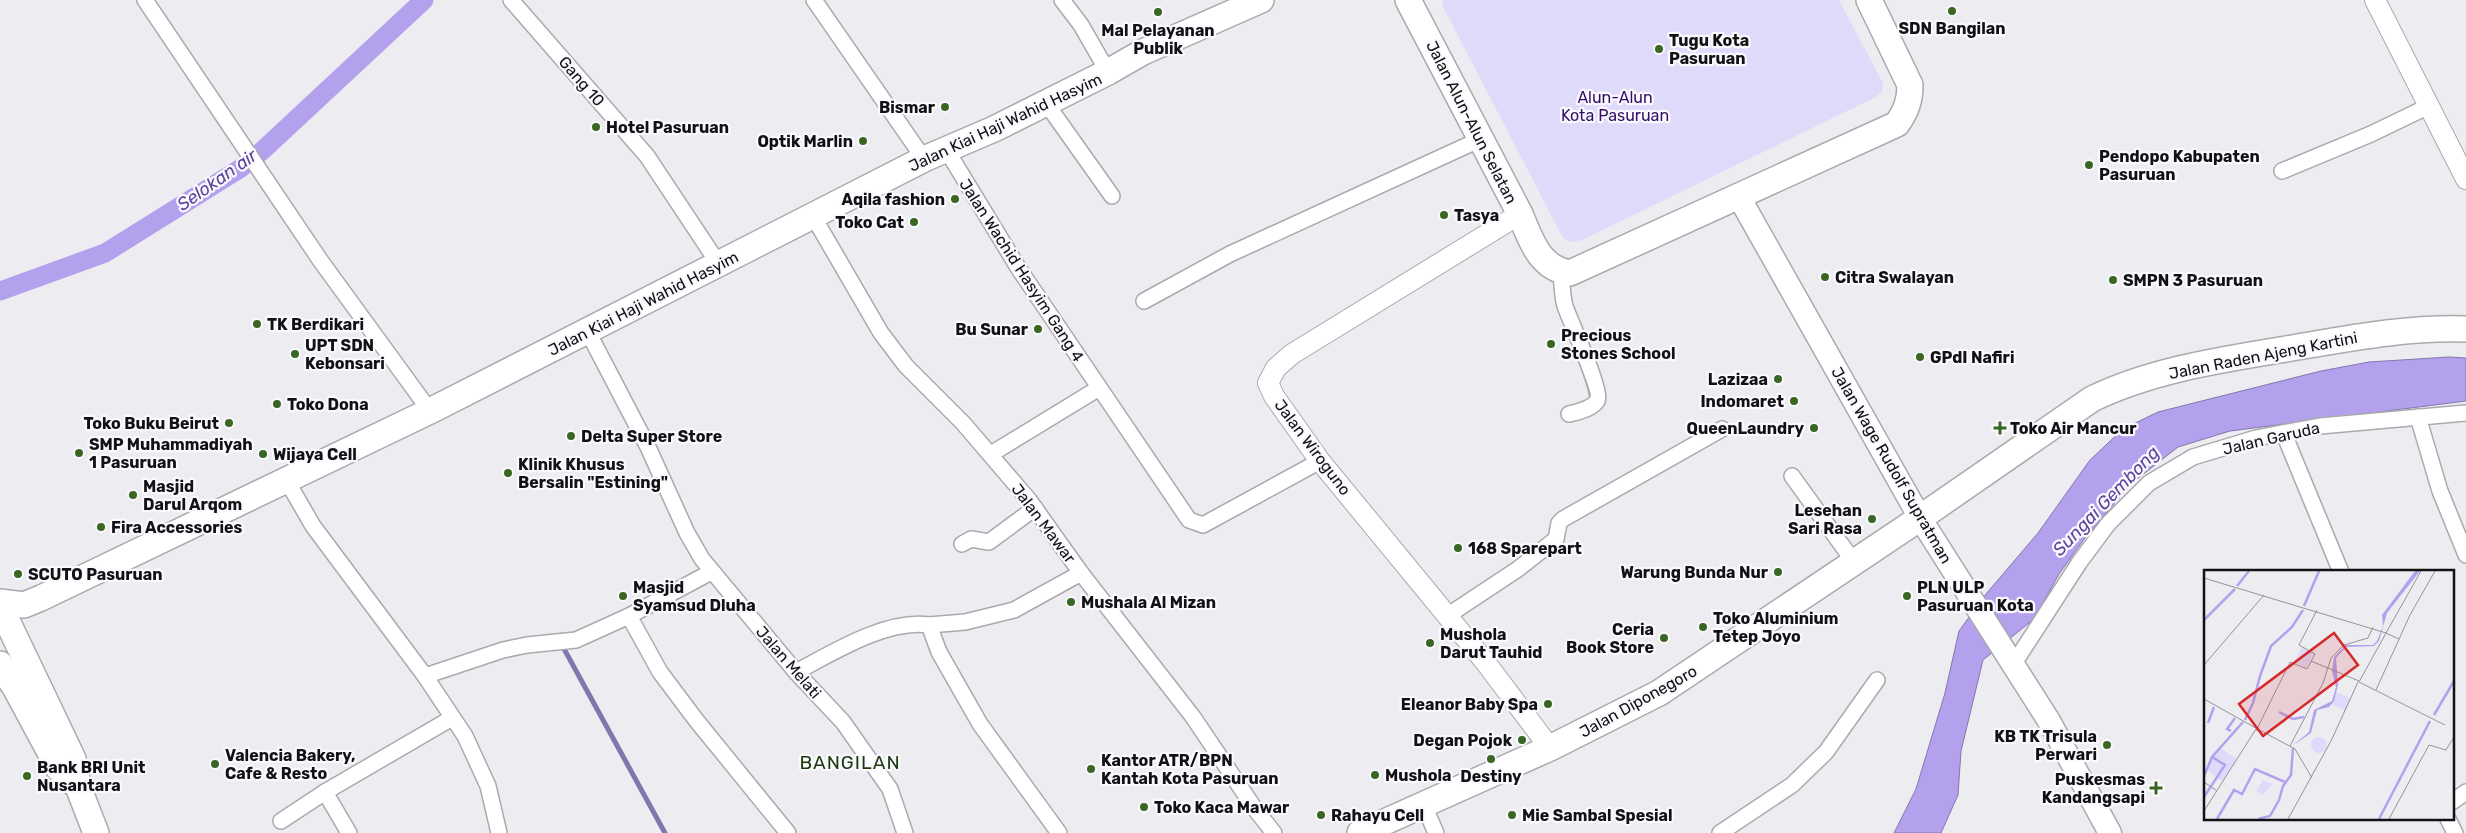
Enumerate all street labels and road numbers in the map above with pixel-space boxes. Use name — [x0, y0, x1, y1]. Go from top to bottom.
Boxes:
street label: Jalan Alun-Alun Selatan — [1422, 38, 1521, 207]
street label: Gang 10 — [555, 52, 608, 110]
street label: Jalan Kiai Haji Wahid Hasyim — [906, 69, 1105, 176]
street label: Jalan Wachid Hasyim Gang 4 — [955, 175, 1088, 365]
street label: Jalan Kiai Haji Wahid Hasyim — [545, 247, 741, 360]
street label: Jalan Raden Ajeng Kartini — [2167, 328, 2359, 383]
street label: Jalan Wage Rudolf Supratman — [1827, 364, 1956, 567]
street label: Jalan Wiroguno — [1270, 396, 1355, 499]
street label: Jalan Garuda — [2221, 418, 2322, 459]
street label: Jalan Mawar — [1008, 480, 1080, 567]
street label: Jalan Melati — [752, 622, 825, 702]
street label: Jalan Diponegoro — [1576, 661, 1700, 742]

